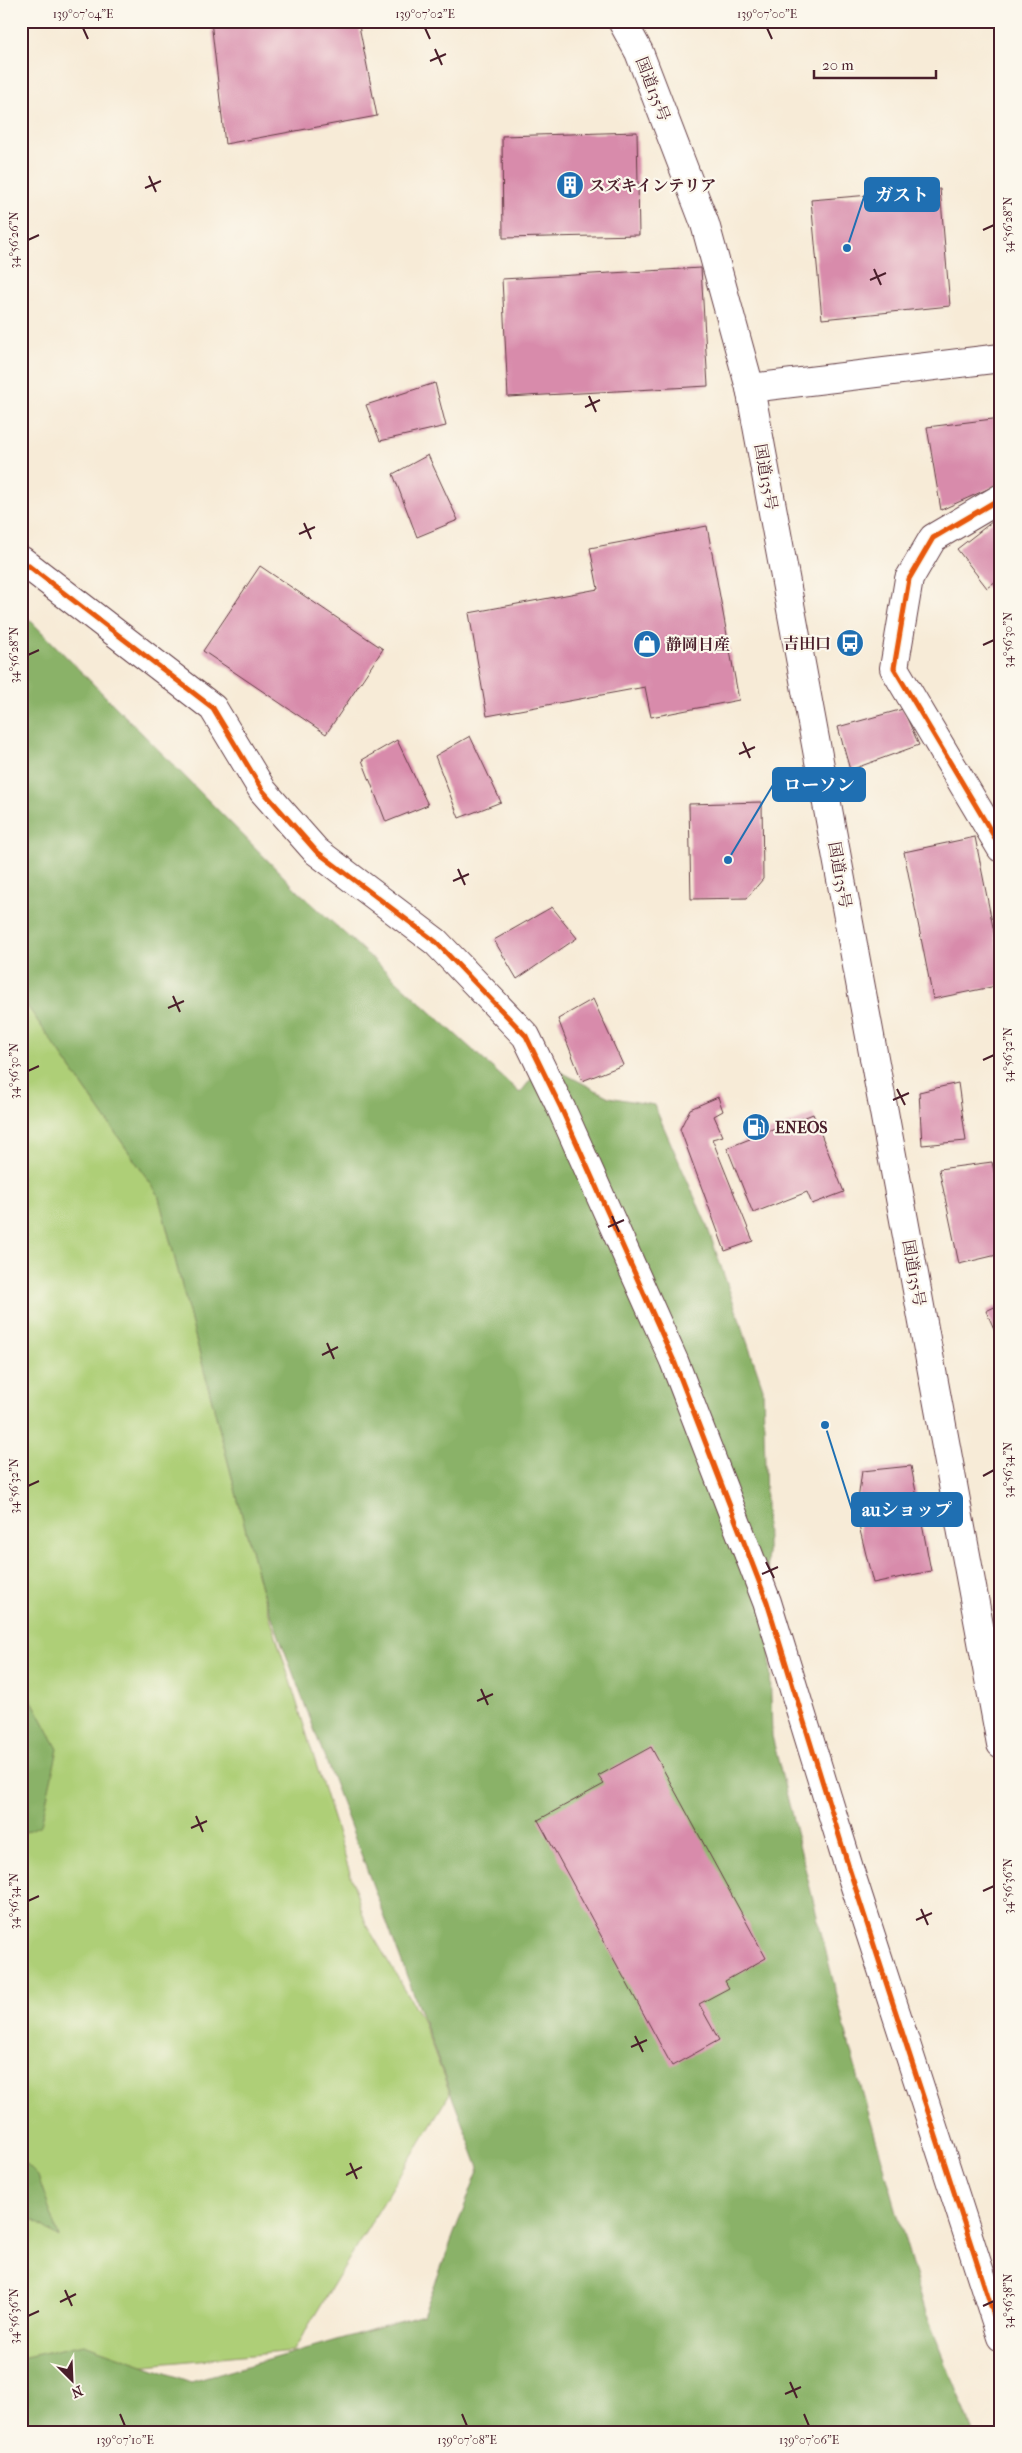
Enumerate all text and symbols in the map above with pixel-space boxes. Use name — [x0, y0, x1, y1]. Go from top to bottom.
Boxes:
text: 139°07'04"E — [53, 7, 113, 21]
text: 139°07'02"E — [395, 7, 455, 21]
text: 139°07'00"E — [737, 7, 797, 21]
scale bar — [814, 48, 937, 80]
street label: 国道135号 — [632, 54, 674, 124]
text: 20 m — [822, 56, 854, 74]
building icon: スズキインテリア — [555, 170, 585, 200]
place label: スズキインテリア — [589, 176, 716, 195]
callout: ガスト — [865, 178, 939, 211]
text: ガスト — [875, 185, 929, 206]
text: 34°56'28"N — [1001, 197, 1015, 253]
text: 34°56'26"N — [7, 211, 21, 269]
street label: 国道135号 — [751, 442, 781, 512]
text: 34°56'30"N — [1001, 612, 1015, 668]
text: 34°56'28"N — [7, 627, 21, 683]
bus stop icon: 吉田口 — [835, 628, 865, 658]
shop icon: 静岡日産 — [632, 629, 662, 659]
place label: 吉田口 — [783, 634, 831, 653]
place label: 静岡日産 — [666, 635, 730, 654]
callout: ローソン — [773, 768, 865, 801]
text: ローソン — [783, 775, 855, 796]
street label: 国道135号 — [825, 840, 855, 910]
text: 34°56'32"N — [1001, 1027, 1015, 1083]
text: 34°56'30"N — [7, 1043, 21, 1099]
fuel station icon: ENEOS — [741, 1112, 771, 1142]
place label: ENEOS — [775, 1118, 828, 1137]
street label: 国道135号 — [899, 1238, 929, 1308]
text: 34°56'34"N — [1001, 1442, 1015, 1498]
text: 34°56'32"N — [7, 1458, 21, 1514]
callout: auショップ — [852, 1493, 962, 1526]
text: auショップ — [862, 1500, 952, 1521]
text: 34°56'36"N — [1001, 1858, 1015, 1914]
text: 34°56'34"N — [7, 1873, 21, 1929]
text: 34°56'38"N — [1001, 2273, 1015, 2329]
text: 34°56'36"N — [7, 2288, 21, 2344]
north arrow — [48, 2356, 98, 2406]
text: N — [68, 2381, 85, 2401]
text: 139°07'10"E — [96, 2433, 154, 2447]
text: 139°07'08"E — [437, 2433, 497, 2447]
text: 139°07'06"E — [779, 2433, 839, 2447]

